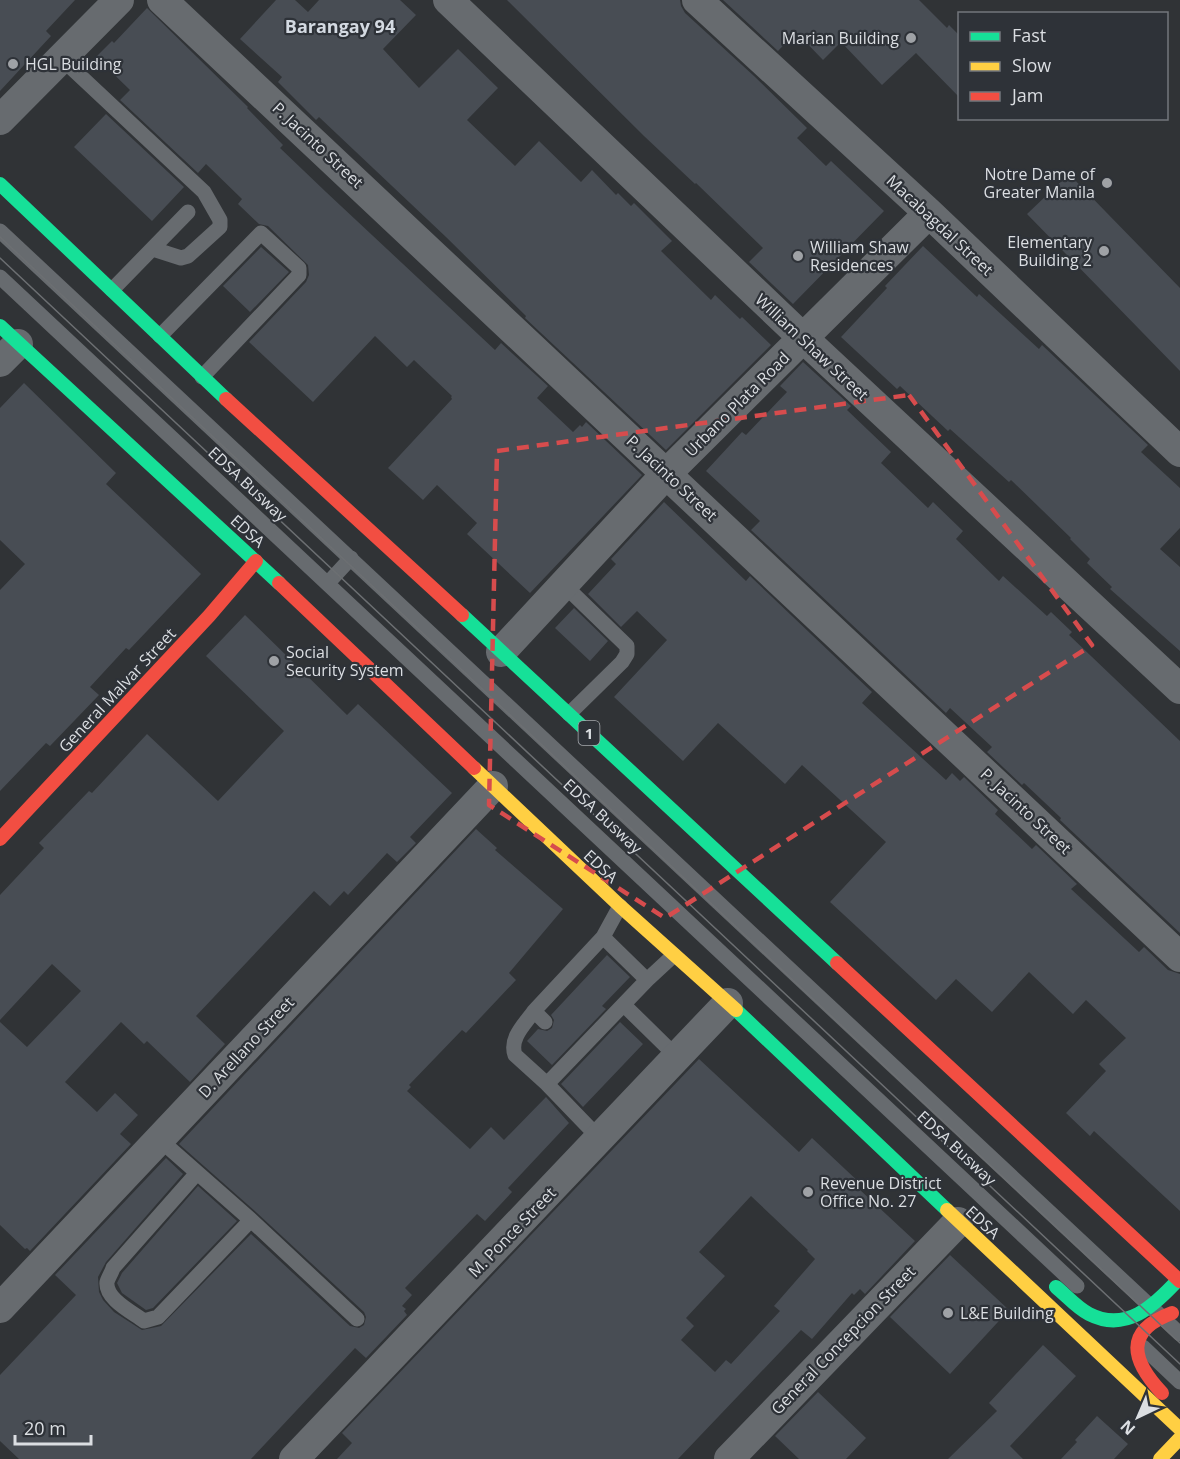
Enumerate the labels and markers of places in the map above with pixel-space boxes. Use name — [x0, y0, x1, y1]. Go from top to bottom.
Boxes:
place label: Marian Building — [782, 27, 899, 49]
marker: Marian Building — [904, 31, 918, 45]
place label: HGL Building — [25, 53, 122, 75]
marker: HGL Building — [6, 57, 20, 71]
place label: Notre Dame of Greater Manila — [984, 163, 1097, 203]
marker: Notre Dame of Greater Manila — [1100, 176, 1114, 190]
place label: Elementary Building 2 — [1007, 231, 1093, 271]
place label: William Shaw Residences — [810, 236, 909, 276]
marker: Elementary Building 2 — [1097, 244, 1111, 258]
marker: William Shaw Residences — [791, 249, 805, 263]
place label: Social Security System — [286, 641, 404, 681]
marker: Social Security System — [267, 654, 281, 668]
place label: Revenue District Office No. 27 — [820, 1172, 942, 1212]
marker: Revenue District Office No. 27 — [801, 1185, 815, 1199]
place label: L&E Building — [960, 1302, 1054, 1324]
marker: L&E Building — [941, 1306, 955, 1320]

